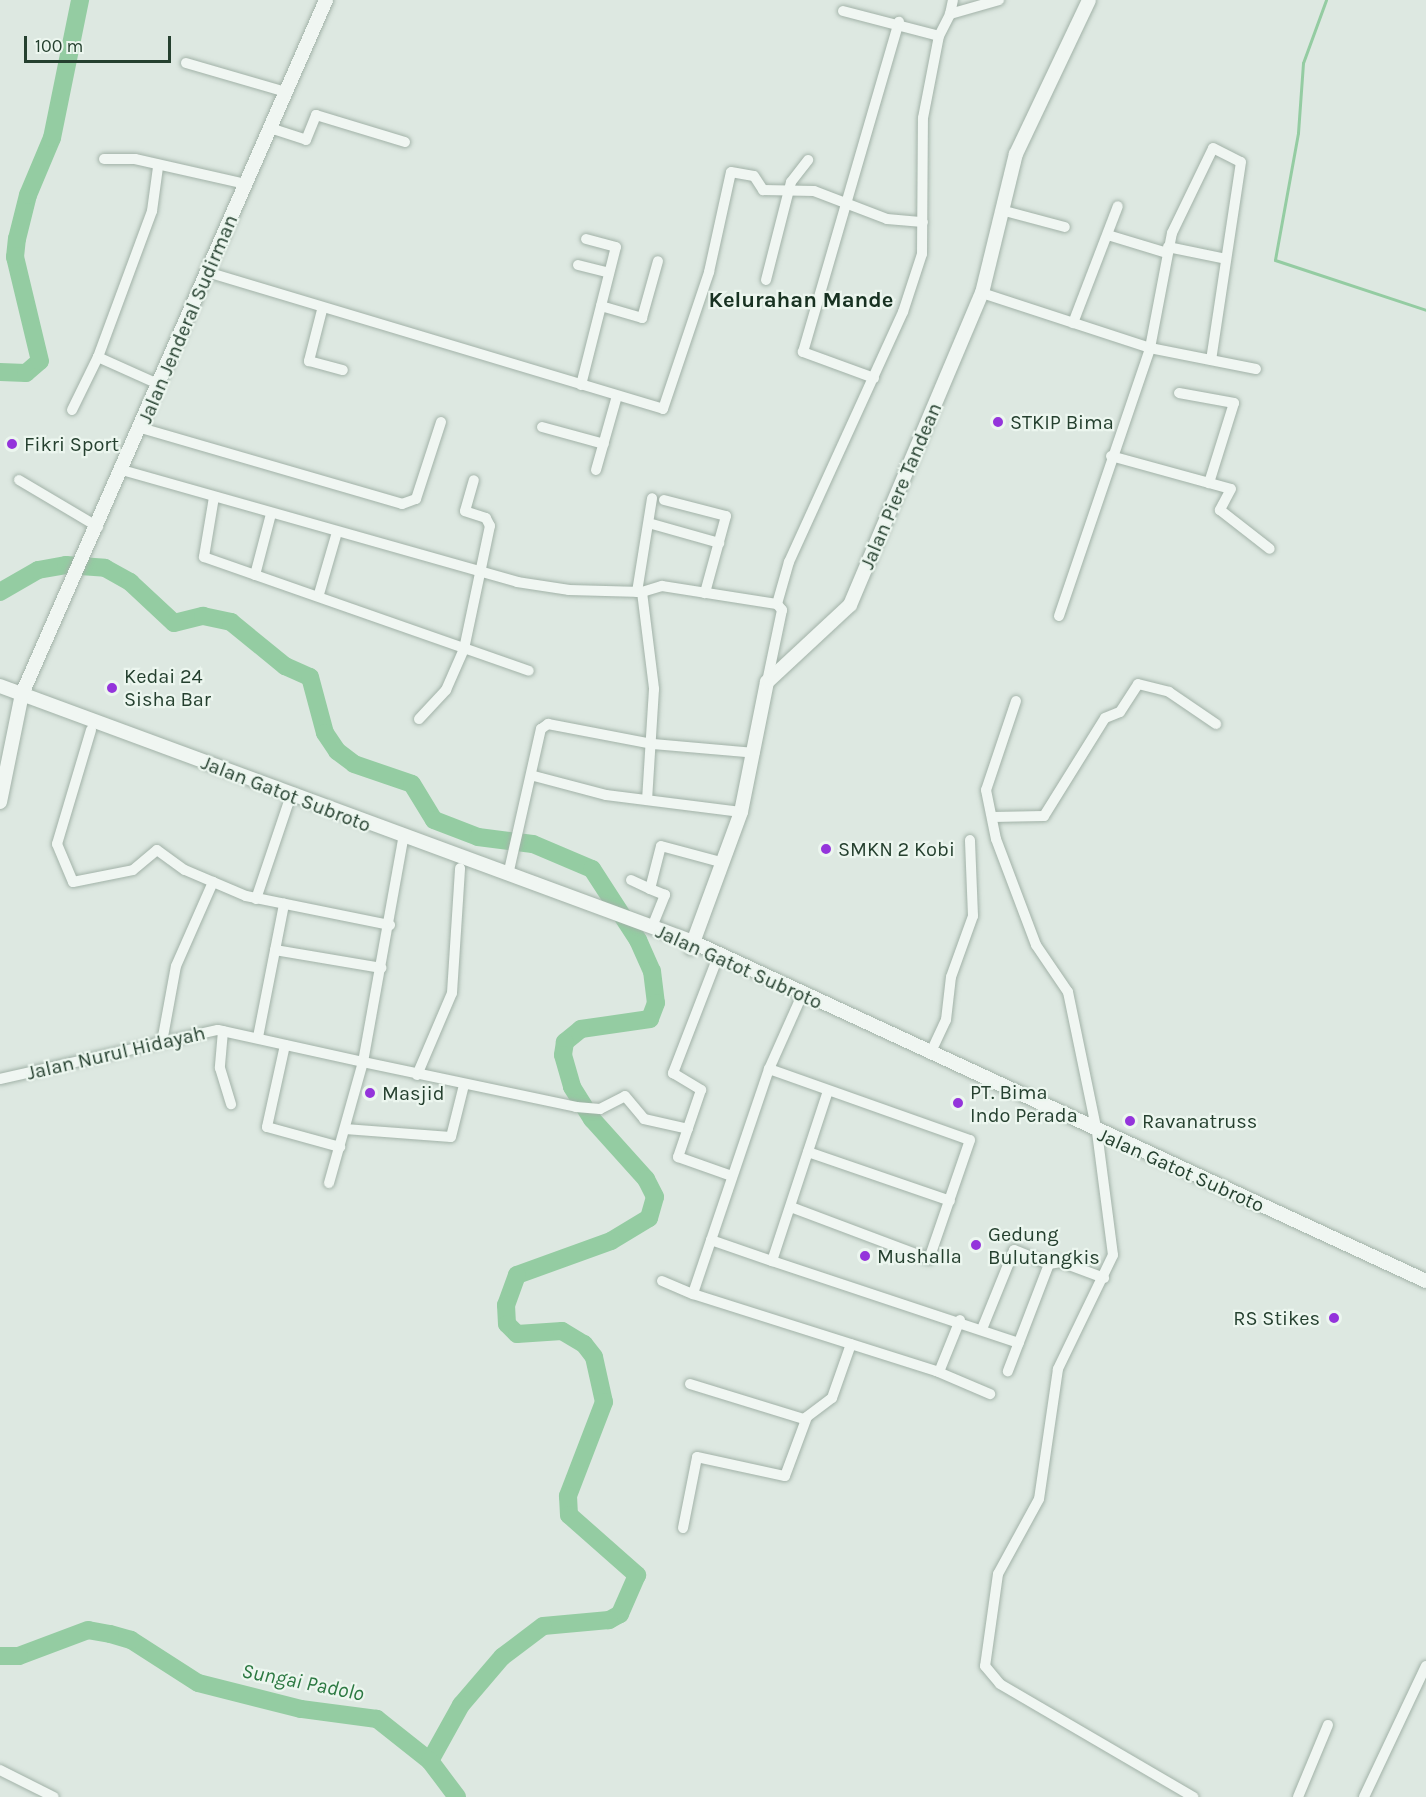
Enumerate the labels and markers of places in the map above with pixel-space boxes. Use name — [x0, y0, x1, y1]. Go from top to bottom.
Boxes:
place label: STKIP Bima — [1010, 410, 1114, 434]
marker: STKIP Bima — [991, 415, 1005, 429]
place label: Fikri Sport — [24, 432, 119, 456]
marker: Fikri Sport — [5, 437, 19, 451]
place label: Kedai 24 Sisha Bar — [124, 664, 211, 711]
marker: Kedai 24 Sisha Bar — [105, 681, 119, 695]
place label: SMKN 2 Kobi — [838, 837, 955, 861]
marker: SMKN 2 Kobi — [819, 842, 833, 856]
place label: PT. Bima Indo Perada — [970, 1080, 1078, 1127]
place label: Masjid — [382, 1081, 445, 1105]
marker: Masjid — [363, 1086, 377, 1100]
marker: PT. Bima Indo Perada — [951, 1096, 965, 1110]
place label: Ravanatruss — [1142, 1109, 1257, 1133]
marker: Ravanatruss — [1123, 1114, 1137, 1128]
place label: Gedung Bulutangkis — [988, 1222, 1100, 1269]
marker: Gedung Bulutangkis — [969, 1238, 983, 1252]
place label: Mushalla — [877, 1244, 962, 1268]
marker: Mushalla — [858, 1249, 872, 1263]
place label: RS Stikes — [1233, 1306, 1320, 1330]
marker: RS Stikes — [1325, 1309, 1343, 1327]

